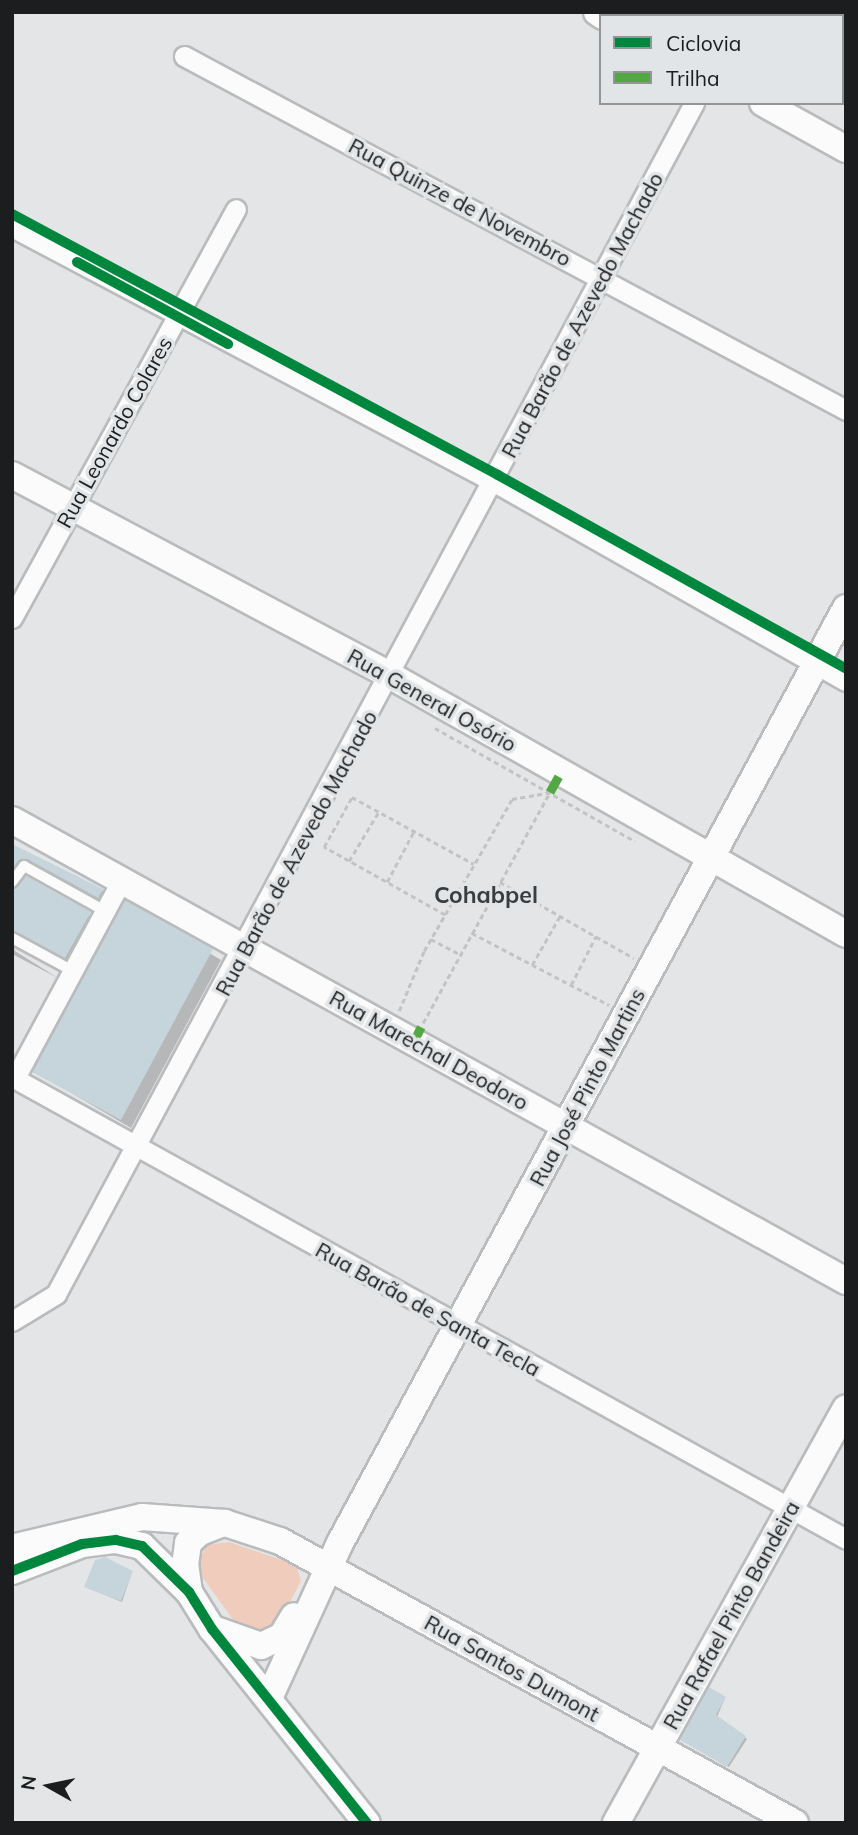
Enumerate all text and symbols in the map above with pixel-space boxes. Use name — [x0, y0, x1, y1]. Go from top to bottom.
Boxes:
legend — [599, 14, 844, 105]
text: Ciclovia — [666, 30, 741, 56]
text: Trilha — [666, 65, 720, 91]
street label: Rua Quinze de Novembro — [345, 133, 575, 271]
street label: Rua Barão de Azevedo Machado — [496, 168, 668, 462]
street label: Rua Leonardo Colares — [51, 332, 177, 532]
street label: Rua General Osório — [343, 643, 521, 757]
street label: Rua Barão de Azevedo Machado — [210, 706, 382, 1000]
district label: Cohabpel — [434, 881, 538, 909]
street label: Rua José Pinto Martins — [524, 984, 650, 1190]
street label: Rua Marechal Deodoro — [325, 985, 533, 1115]
street label: Rua Barão de Santa Tecla — [311, 1237, 545, 1381]
street label: Rua Rafael Pinto Bandeira — [658, 1496, 804, 1734]
street label: Rua Santos Dumont — [420, 1610, 604, 1726]
north arrow — [14, 1751, 84, 1821]
text: N — [15, 1774, 41, 1792]

